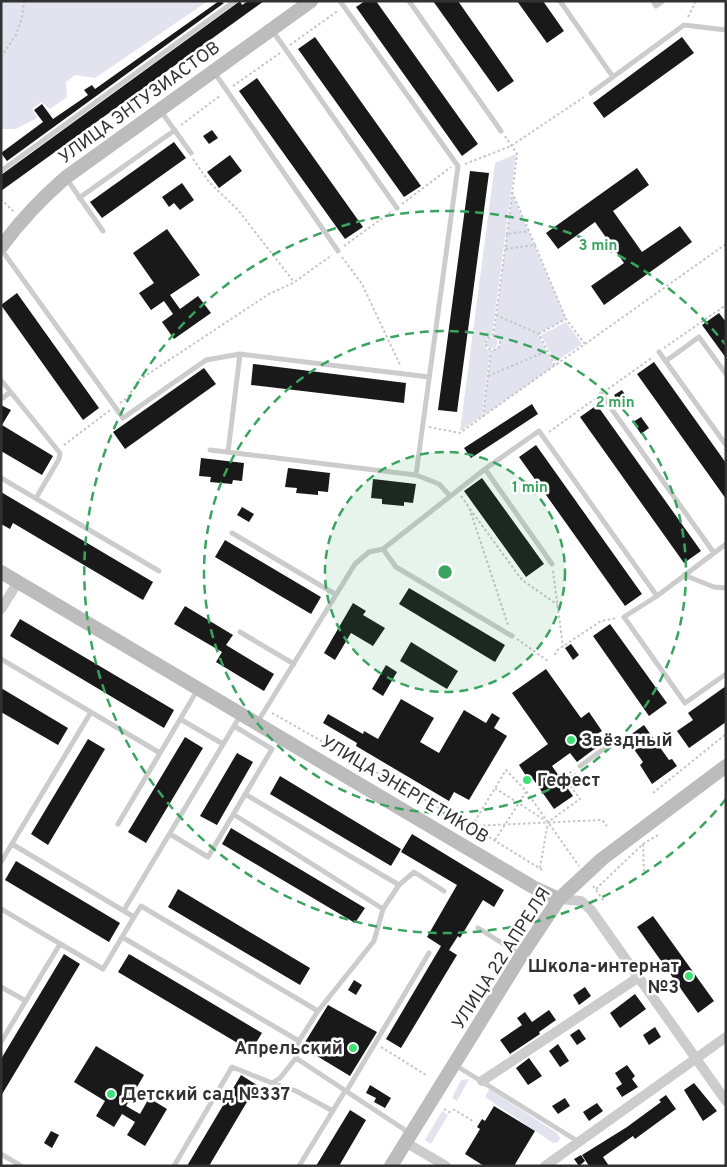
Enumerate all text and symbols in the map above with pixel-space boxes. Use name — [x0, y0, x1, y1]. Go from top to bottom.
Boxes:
street label: УЛИЦА ЭНТУЗИАСТОВ — [55, 37, 225, 170]
text: 3 min — [578, 237, 618, 256]
text: 2 min — [595, 394, 635, 413]
text: 1 min — [512, 479, 548, 498]
centre of rings — [436, 563, 454, 581]
place label: Звёздный — [581, 730, 673, 753]
street label: УЛИЦА ЭНЕРГЕТИКОВ — [316, 731, 492, 850]
marker: Звёздный — [565, 734, 577, 746]
place label: Гефест — [537, 770, 600, 793]
marker: Гефест — [521, 774, 533, 786]
street label: УЛИЦА 22 АПРЕЛЯ — [448, 884, 557, 1034]
place label: Школа-интернат №3 — [528, 956, 679, 1000]
marker: Школа-интернат №3 — [683, 970, 695, 982]
place label: Апрельский — [234, 1038, 343, 1061]
marker: Апрельский — [347, 1042, 359, 1054]
place label: Детский сад №337 — [121, 1084, 290, 1107]
marker: Детский сад №337 — [105, 1088, 117, 1100]

